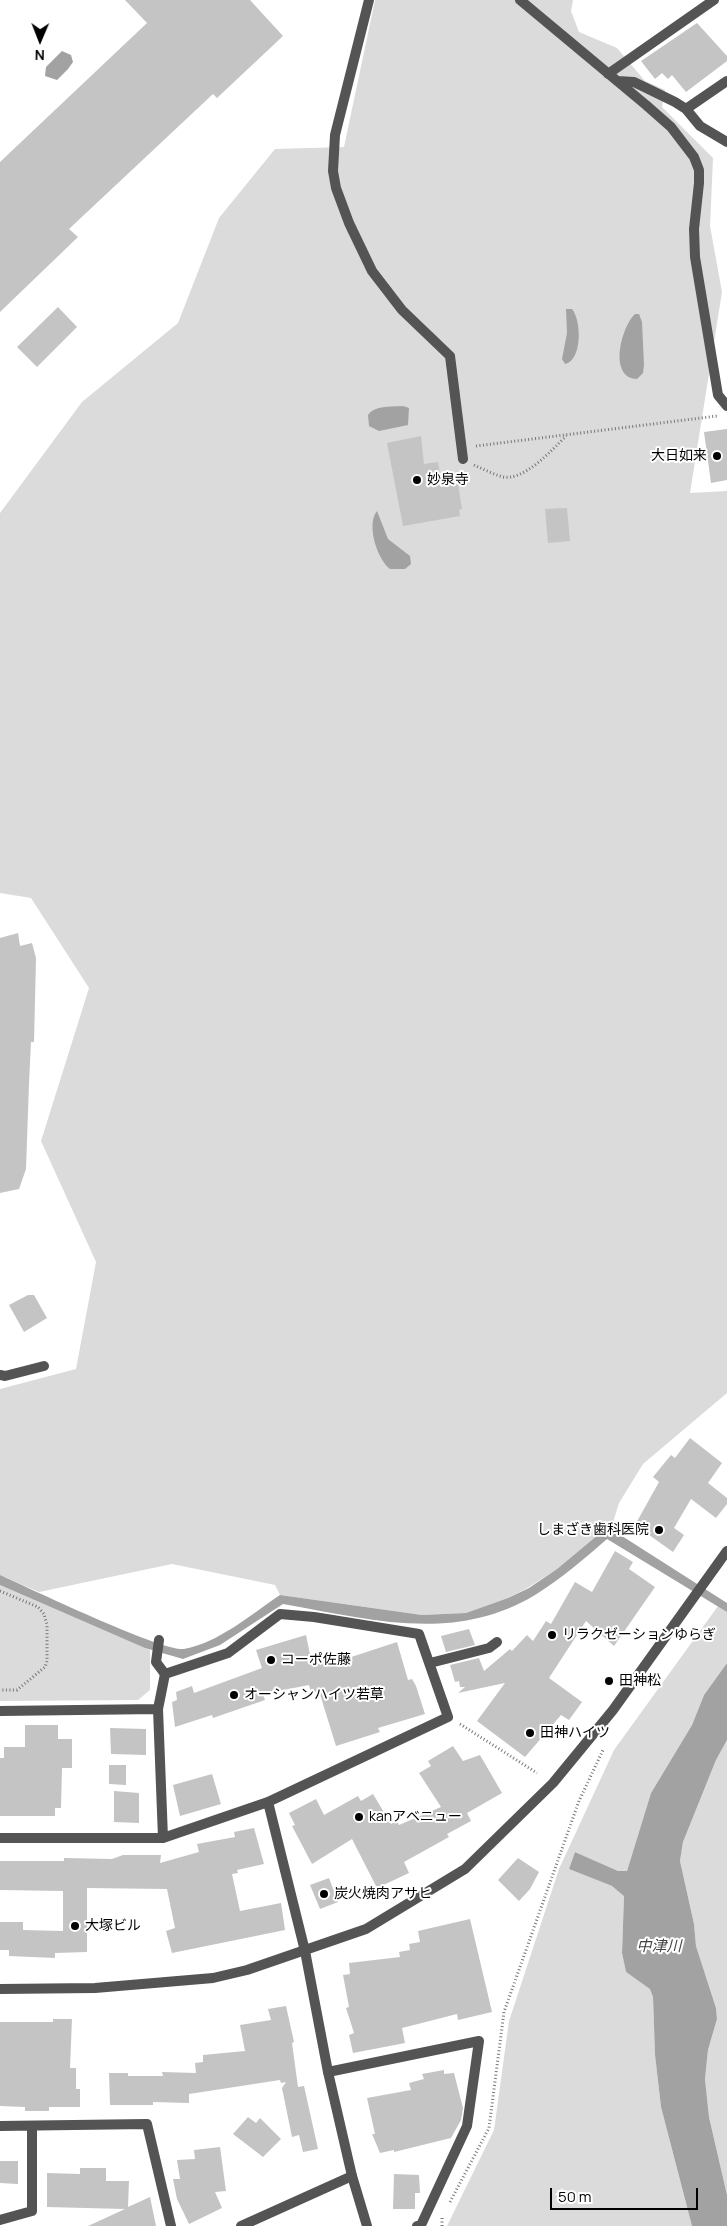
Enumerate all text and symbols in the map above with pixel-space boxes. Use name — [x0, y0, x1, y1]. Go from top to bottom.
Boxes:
north arrow — [15, 15, 65, 65]
text: N — [35, 46, 45, 65]
place label: 大日如来 — [651, 448, 707, 464]
marker: 大日如来 — [711, 450, 723, 462]
place label: 妙泉寺 — [427, 472, 469, 488]
marker: 妙泉寺 — [411, 474, 423, 486]
place label: しまざき歯科医院 — [537, 1522, 649, 1538]
marker: しまざき歯科医院 — [653, 1524, 665, 1536]
place label: リラクゼーションゆらぎ — [562, 1627, 716, 1643]
marker: リラクゼーションゆらぎ — [546, 1629, 558, 1641]
place label: コーポ佐藤 — [281, 1652, 351, 1668]
marker: コーポ佐藤 — [265, 1654, 277, 1666]
place label: 田神松 — [619, 1673, 661, 1689]
marker: 田神松 — [603, 1675, 615, 1687]
place label: オーシャンハイツ若草 — [244, 1687, 384, 1703]
marker: オーシャンハイツ若草 — [228, 1689, 240, 1701]
place label: 田神ハイツ — [540, 1725, 610, 1741]
marker: 田神ハイツ — [524, 1727, 536, 1739]
place label: kanアベニュー — [369, 1809, 462, 1825]
marker: kanアベニュー — [353, 1811, 365, 1823]
place label: 炭火焼肉アサヒ — [334, 1886, 432, 1902]
marker: 炭火焼肉アサヒ — [318, 1888, 330, 1900]
place label: 大塚ビル — [85, 1918, 141, 1934]
marker: 大塚ビル — [69, 1920, 81, 1932]
water label: 中津川 — [637, 1938, 681, 1956]
scale bar — [552, 2178, 700, 2210]
text: 50 m — [558, 2186, 592, 2207]

